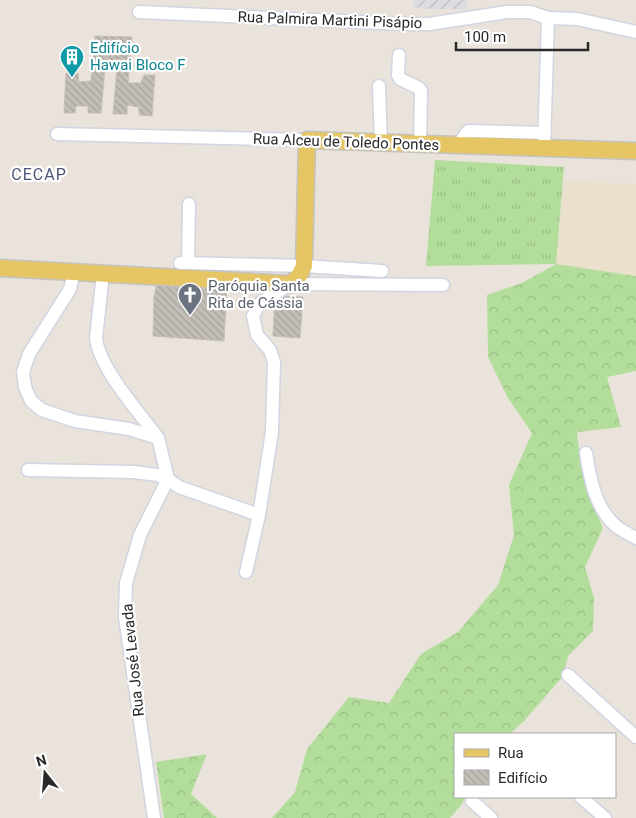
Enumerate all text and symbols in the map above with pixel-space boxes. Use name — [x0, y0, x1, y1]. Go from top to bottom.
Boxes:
street label: Rua Palmira Martini Pisápio — [237, 8, 423, 32]
scale bar — [456, 20, 588, 52]
text: 100 m — [464, 28, 506, 46]
place label: Edifício Hawai Bloco F — [90, 39, 186, 74]
building icon: Edifício Hawai Bloco F — [59, 44, 85, 78]
street label: Rua Alceu de Toledo Pontes — [253, 130, 439, 154]
district label: CECAP — [11, 165, 67, 184]
place label: Paróquia Santa Rita de Cássia — [208, 277, 310, 312]
church icon: Paróquia Santa Rita de Cássia — [177, 282, 203, 316]
street label: Rua José Levada — [118, 603, 148, 717]
legend — [454, 733, 616, 798]
text: Rua — [498, 744, 524, 762]
north arrow — [20, 748, 70, 798]
text: N — [34, 751, 48, 770]
text: Edifício — [498, 769, 547, 787]

